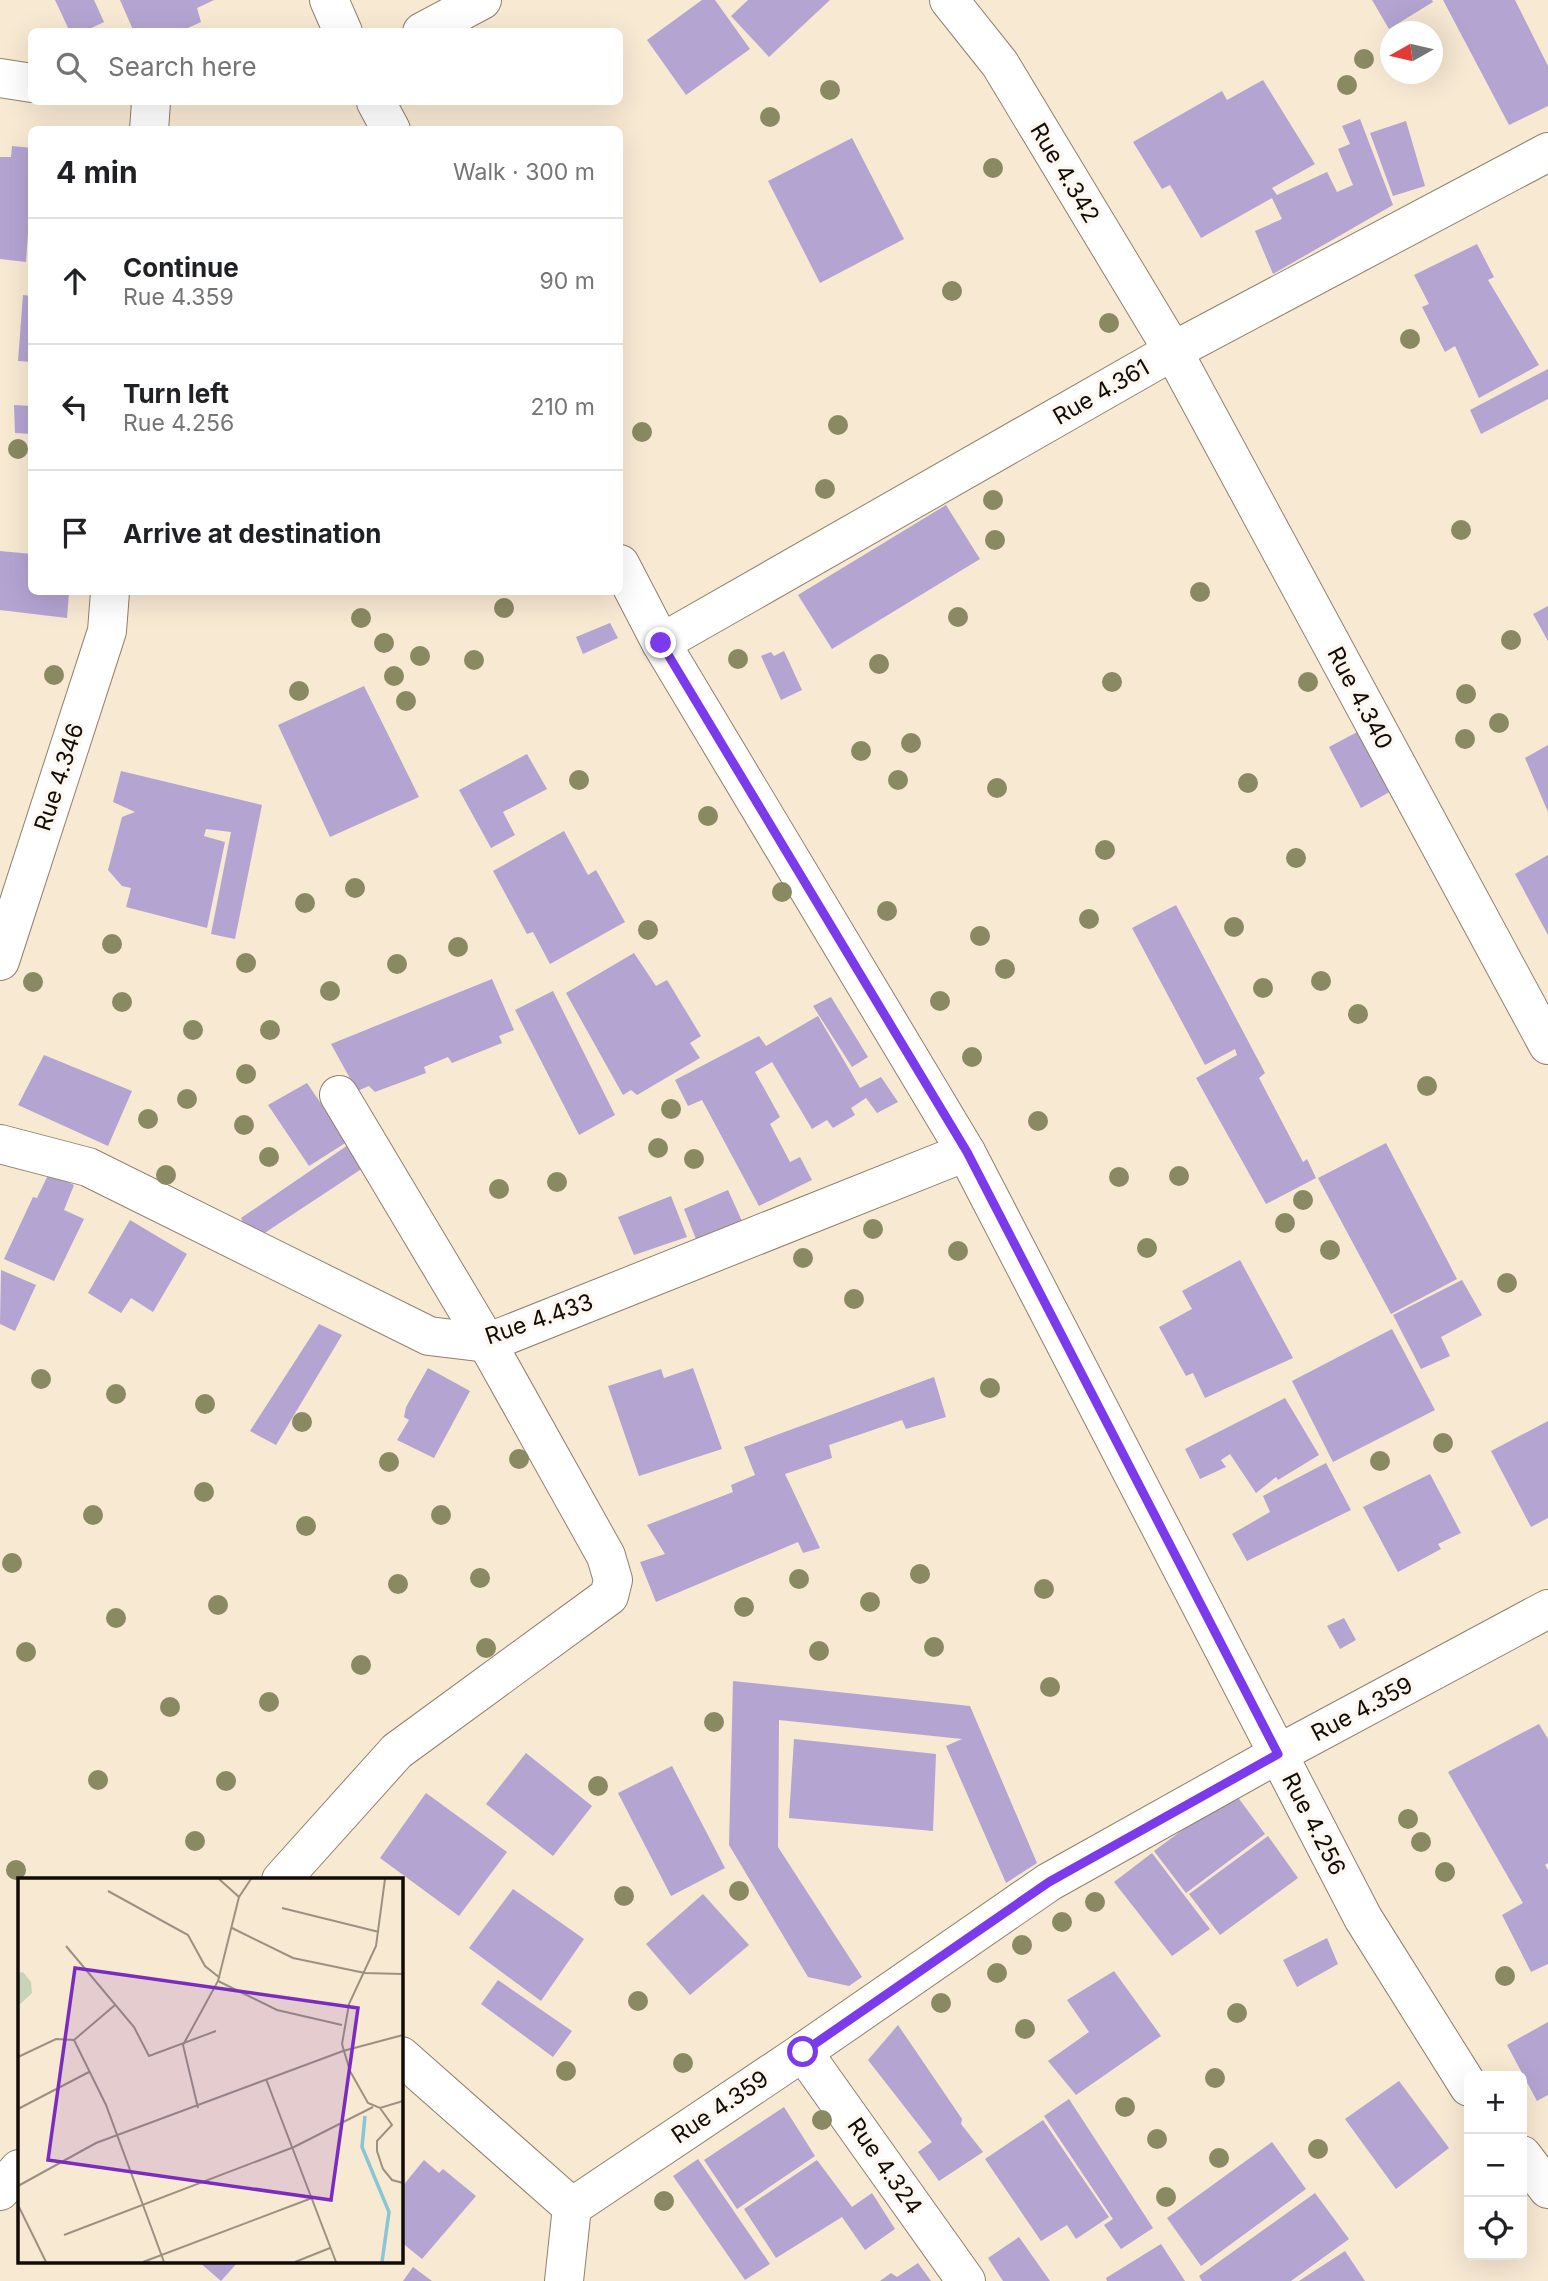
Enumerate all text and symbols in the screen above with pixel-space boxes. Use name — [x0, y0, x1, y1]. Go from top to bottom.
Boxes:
north arrow — [1380, 21, 1443, 84]
search box — [28, 28, 623, 105]
icon: search — [52, 48, 90, 86]
text: Search here — [108, 51, 257, 82]
street label: Rue 4.342 — [1024, 118, 1106, 228]
text: 4 min — [56, 154, 138, 190]
text: Walk · 300 m — [453, 158, 595, 186]
text: Continue — [123, 252, 239, 283]
icon: ahead — [56, 262, 94, 300]
text: 90 m — [540, 267, 595, 295]
text: Rue 4.359 — [123, 283, 234, 311]
street label: Rue 4.361 — [1048, 353, 1154, 431]
text: Turn left — [123, 378, 229, 409]
icon: left — [56, 388, 94, 426]
text: 210 m — [530, 393, 595, 421]
text: Rue 4.256 — [123, 409, 234, 437]
icon: arrive — [56, 514, 94, 552]
text: Arrive at destination — [123, 518, 382, 549]
route end — [645, 627, 676, 658]
street label: Rue 4.340 — [1321, 642, 1399, 754]
street label: Rue 4.346 — [28, 720, 90, 834]
street label: Rue 4.433 — [481, 1287, 597, 1351]
street label: Rue 4.359 — [1306, 1671, 1418, 1747]
street label: Rue 4.256 — [1276, 1768, 1352, 1880]
inset map — [18, 1878, 402, 2264]
route start — [787, 2036, 818, 2067]
street label: Rue 4.359 — [666, 2064, 774, 2150]
map controls — [1464, 2071, 1527, 2260]
button: + — [1464, 2071, 1527, 2134]
street label: Rue 4.324 — [842, 2112, 928, 2220]
button: − — [1464, 2134, 1527, 2197]
button: locate — [1464, 2197, 1527, 2260]

